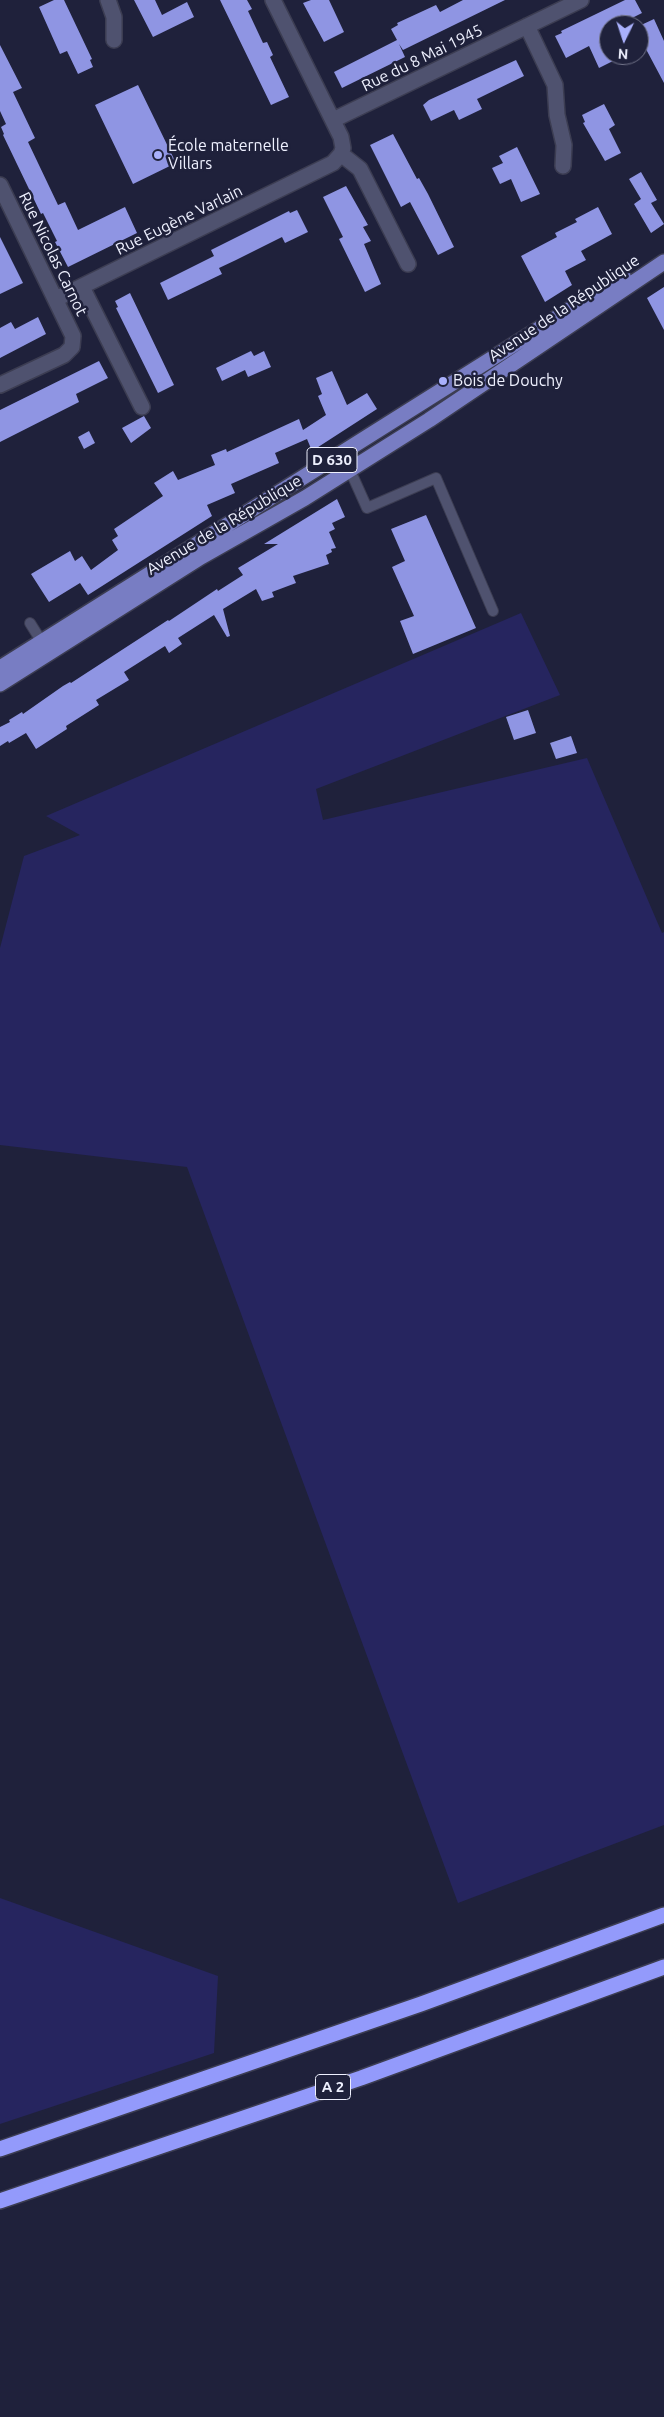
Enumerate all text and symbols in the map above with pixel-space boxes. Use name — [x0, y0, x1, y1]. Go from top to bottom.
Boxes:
north arrow — [599, 15, 649, 65]
street label: Rue du 8 Mai 1945 — [358, 20, 486, 96]
text: N — [617, 46, 629, 62]
place label: École maternelle Villars — [168, 136, 289, 174]
marker: École maternelle Villars — [152, 149, 164, 161]
street label: Rue Eugène Varlain — [112, 181, 246, 259]
street label: Rue Nicolas Carnot — [15, 189, 91, 319]
street label: Avenue de la République — [485, 250, 643, 366]
place label: Bois de Douchy — [453, 371, 563, 391]
marker: Bois de Douchy — [437, 375, 449, 387]
road number: D 630 — [307, 448, 357, 472]
street label: Avenue de la République — [143, 471, 305, 579]
road number: A 2 — [316, 2074, 350, 2100]

